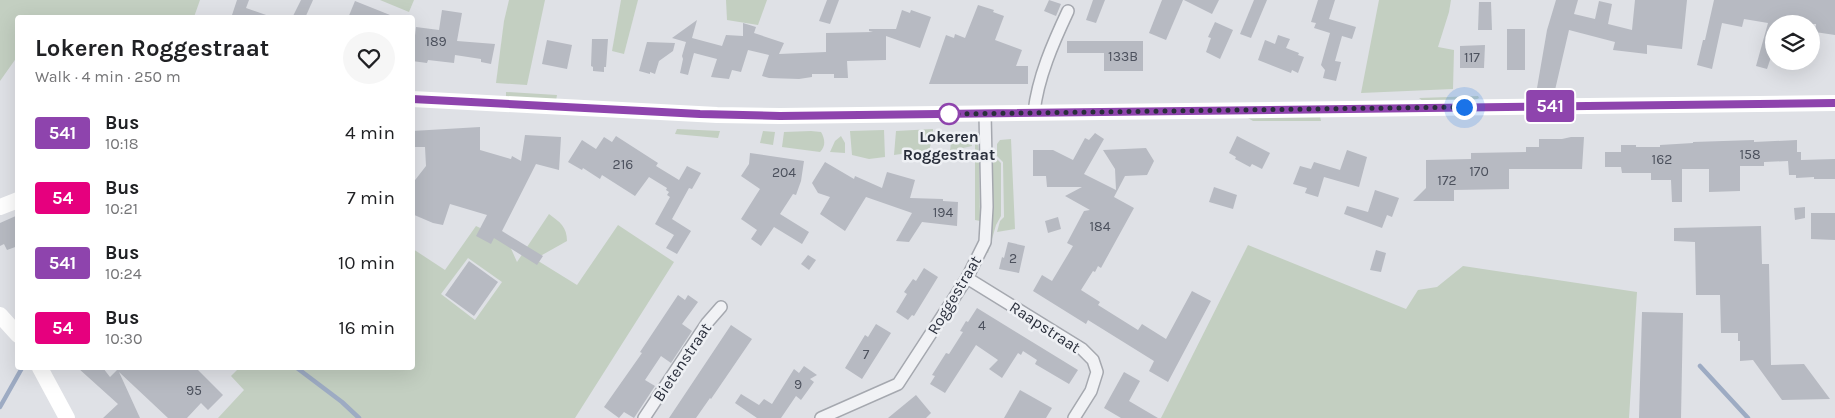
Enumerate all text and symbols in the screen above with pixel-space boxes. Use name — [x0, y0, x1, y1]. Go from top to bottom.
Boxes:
map controls — [1765, 15, 1820, 70]
button: layers — [1765, 15, 1820, 70]
button: heart — [343, 32, 395, 84]
house number: 189 — [425, 33, 447, 50]
text: Lokeren Roggestraat — [35, 34, 269, 62]
house number: 133B — [1108, 48, 1138, 65]
house number: 117 — [1464, 49, 1480, 66]
text: Walk · 4 min · 250 m — [35, 67, 181, 86]
line badge: 541 — [1521, 90, 1579, 122]
your location — [1452, 95, 1477, 120]
text: 541 — [1536, 95, 1564, 117]
marker: Lokeren Roggestraat — [938, 103, 960, 125]
text: Bus — [105, 112, 139, 134]
text: 541 — [49, 122, 76, 144]
text: 4 min — [345, 122, 395, 144]
place label: Lokeren Roggestraat — [903, 127, 995, 164]
text: 10:18 — [105, 134, 139, 153]
house number: 158 — [1739, 146, 1761, 163]
house number: 162 — [1652, 151, 1672, 168]
house number: 216 — [613, 156, 633, 173]
house number: 170 — [1469, 163, 1489, 180]
house number: 204 — [772, 164, 796, 181]
house number: 172 — [1437, 172, 1457, 189]
text: Bus — [105, 177, 139, 199]
text: 54 — [52, 187, 73, 209]
text: 7 min — [347, 187, 395, 209]
text: 10:21 — [105, 199, 138, 218]
house number: 194 — [933, 204, 953, 221]
house number: 184 — [1089, 218, 1111, 235]
text: Bus — [105, 242, 139, 264]
house number: 2 — [1009, 250, 1017, 267]
text: 541 — [49, 252, 76, 274]
text: 10 min — [338, 252, 395, 274]
street label: Roggestraat — [923, 252, 985, 338]
text: 10:24 — [105, 264, 142, 283]
street label: Raapstraat — [1006, 297, 1084, 357]
text: Bus — [105, 307, 139, 329]
text: 54 — [52, 317, 73, 339]
text: 16 min — [338, 317, 395, 339]
house number: 4 — [978, 317, 986, 334]
street label: Bietenstraat — [649, 319, 715, 405]
text: 10:30 — [105, 329, 142, 348]
house number: 7 — [863, 346, 870, 363]
house number: 9 — [794, 376, 802, 393]
house number: 95 — [186, 382, 202, 399]

